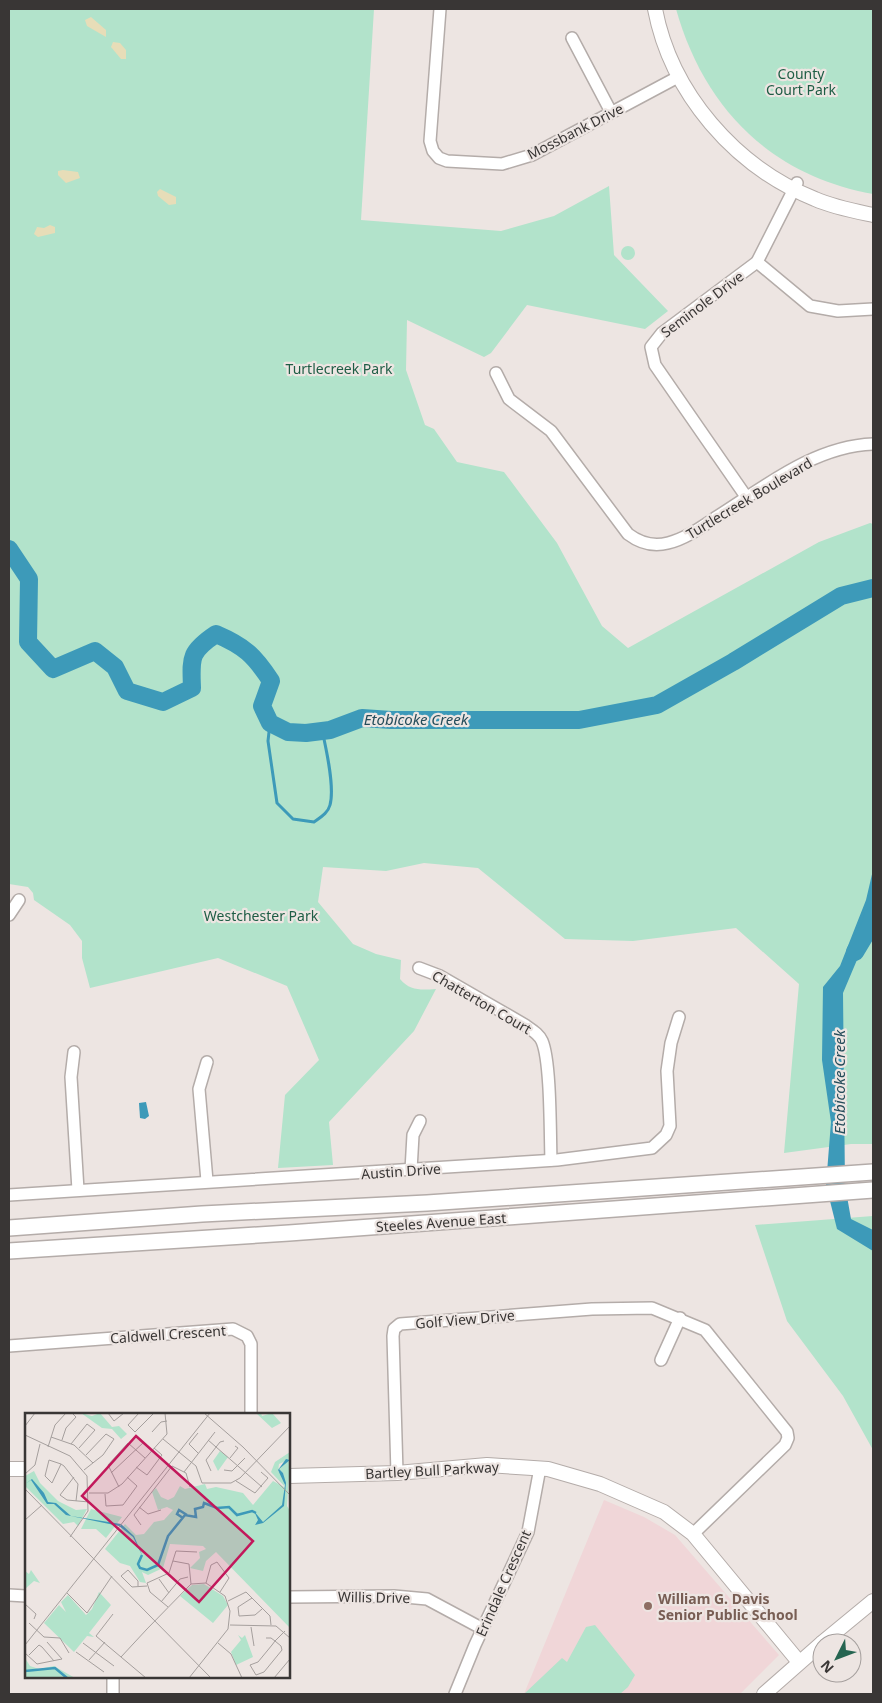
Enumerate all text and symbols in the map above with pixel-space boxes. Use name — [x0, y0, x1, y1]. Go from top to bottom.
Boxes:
park label: County Court Park — [766, 64, 837, 99]
street label: Mossbank Drive — [524, 99, 626, 163]
street label: Seminole Drive — [657, 267, 747, 341]
park label: Turtlecreek Park — [286, 359, 393, 378]
street label: Turtlecreek Boulevard — [682, 453, 816, 543]
water label: Etobicoke Creek — [364, 709, 469, 729]
park label: Westchester Park — [204, 906, 319, 925]
street label: Chatterton Court — [429, 966, 535, 1038]
water label: Etobicoke Creek — [829, 1029, 849, 1134]
street label: Austin Drive — [360, 1159, 442, 1183]
street label: Steeles Avenue East — [375, 1208, 507, 1236]
street label: Golf View Drive — [415, 1305, 516, 1333]
street label: Caldwell Crescent — [109, 1320, 227, 1348]
inset map — [25, 1413, 290, 1678]
street label: Bartley Bull Parkway — [365, 1457, 500, 1483]
street label: Erindale Crescent — [471, 1527, 535, 1639]
street label: Willis Drive — [338, 1587, 410, 1607]
place label: William G. Davis Senior Public School — [658, 1589, 798, 1624]
marker: William G. Davis Senior Public School — [642, 1600, 654, 1612]
north arrow — [812, 1633, 862, 1683]
text: N — [816, 1656, 838, 1678]

